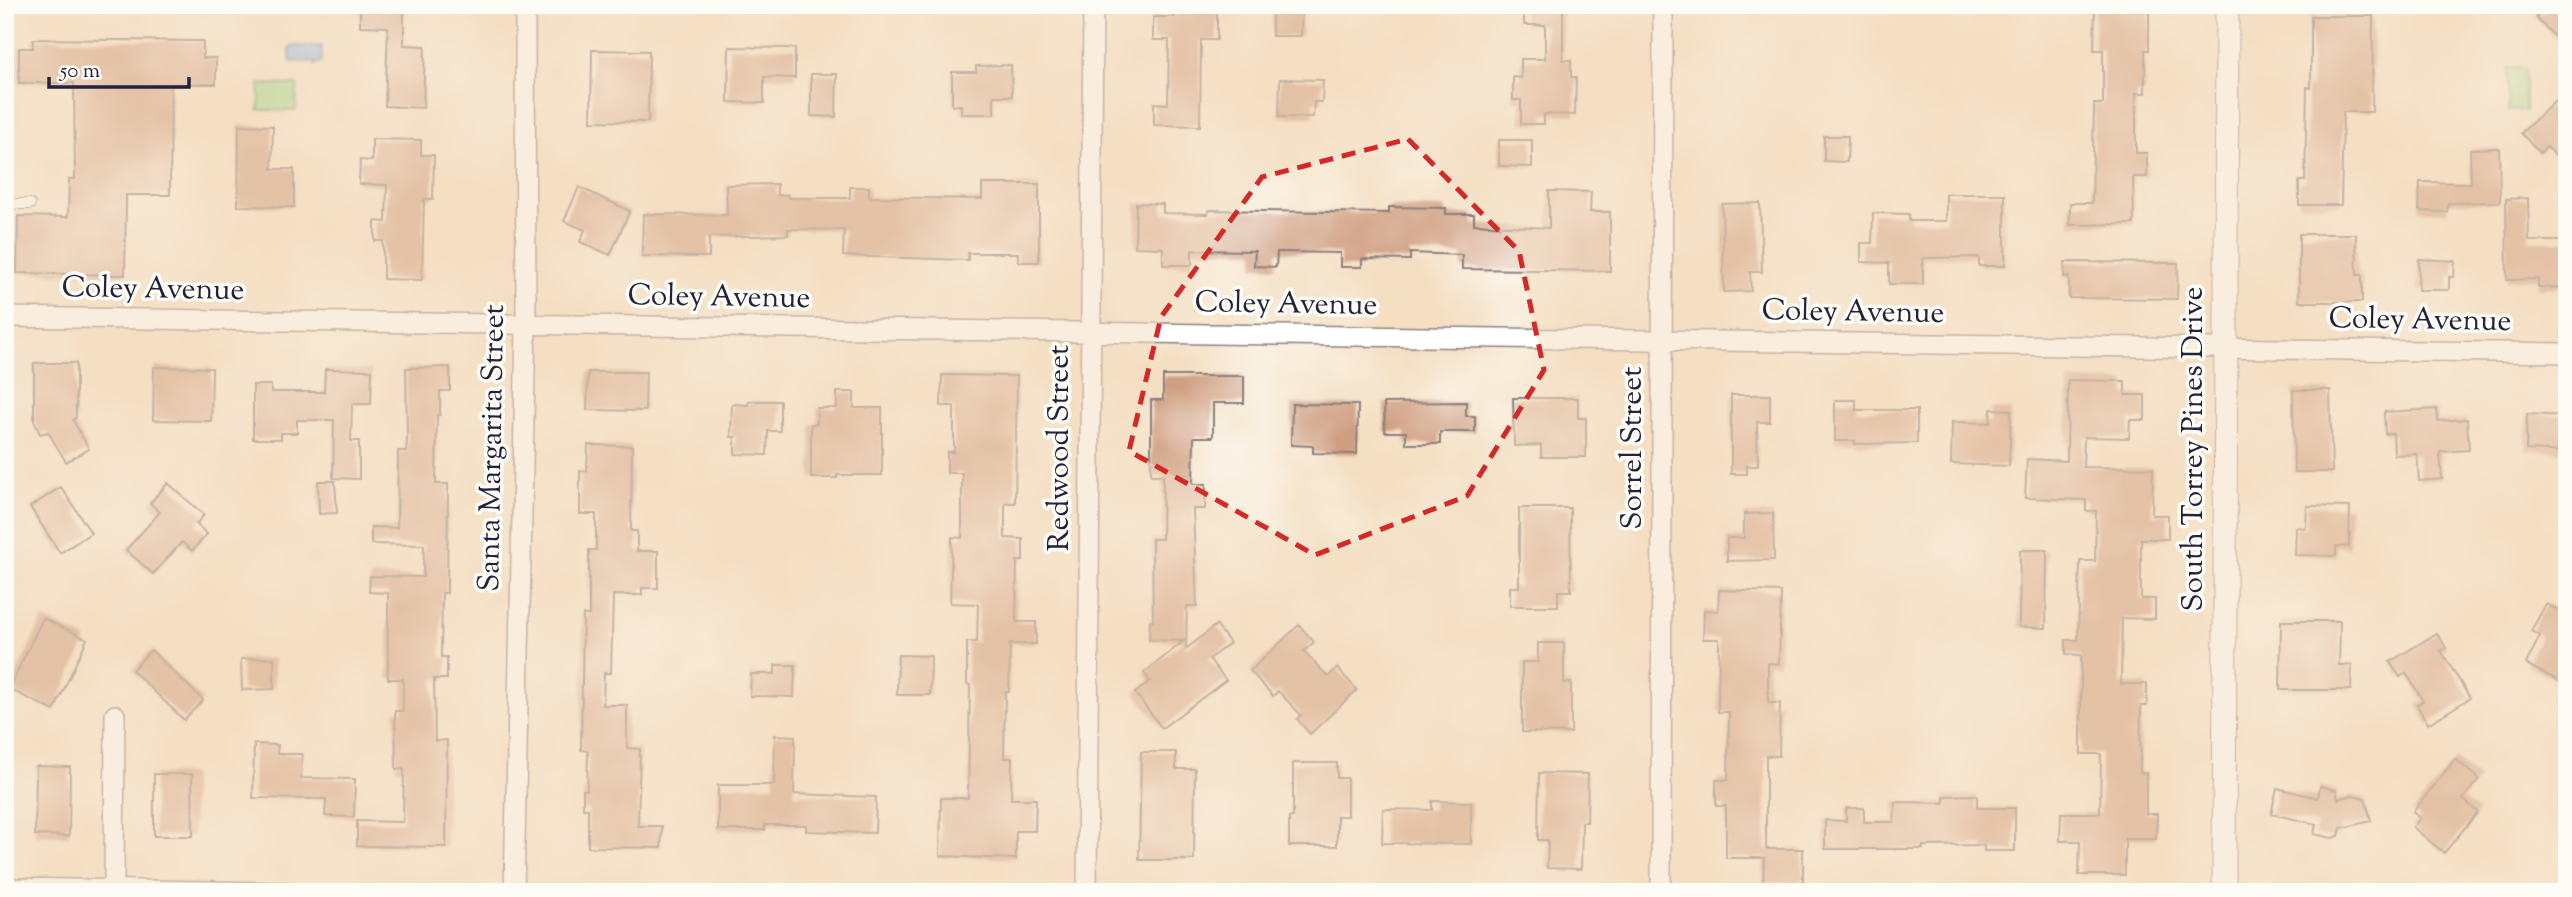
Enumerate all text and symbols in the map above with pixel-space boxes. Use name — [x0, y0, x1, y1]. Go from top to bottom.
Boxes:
scale bar — [49, 46, 189, 90]
text: 50 m — [59, 57, 100, 87]
street label: Coley Avenue — [61, 267, 245, 313]
street label: Coley Avenue — [627, 275, 811, 321]
street label: Coley Avenue — [1194, 282, 1378, 328]
street label: South Torrey Pines Drive — [2173, 287, 2216, 611]
street label: Coley Avenue — [1761, 290, 1945, 336]
street label: Coley Avenue — [2328, 298, 2512, 344]
street label: Santa Margarita Street — [469, 304, 517, 592]
street label: Redwood Street — [1039, 345, 1082, 551]
street label: Sorrel Street — [1612, 367, 1655, 529]

